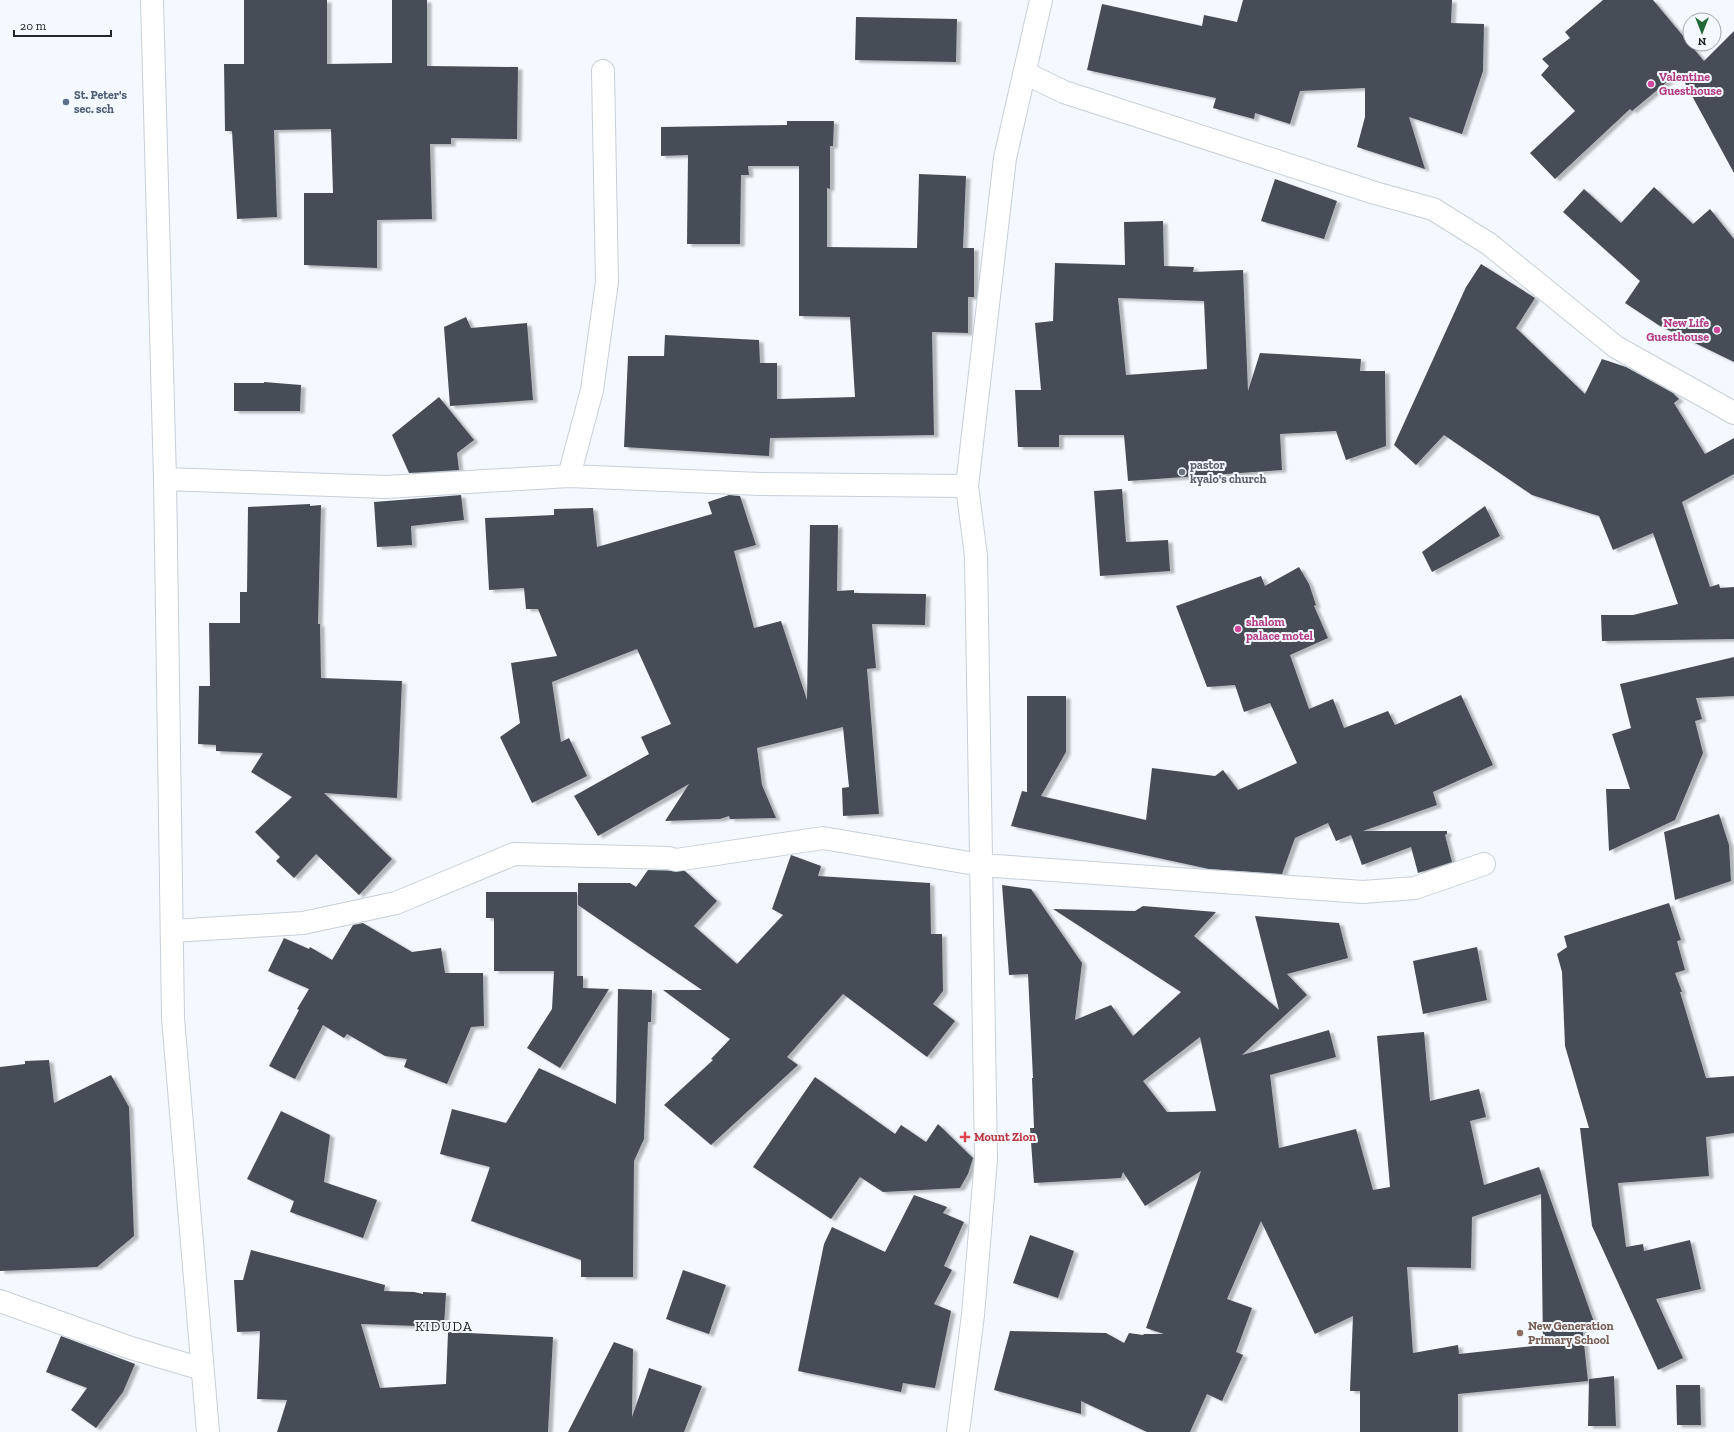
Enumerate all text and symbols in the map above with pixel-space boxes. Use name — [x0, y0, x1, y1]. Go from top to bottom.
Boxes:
scale bar — [14, 12, 111, 38]
north arrow — [1682, 12, 1722, 52]
text: 20 m — [20, 19, 47, 33]
text: N — [1697, 35, 1706, 48]
place label: Valentine Guesthouse — [1659, 70, 1722, 98]
marker: Valentine Guesthouse — [1646, 79, 1656, 89]
place label: St. Peter's sec. sch — [74, 88, 128, 116]
marker: St. Peter's sec. sch — [61, 97, 71, 107]
place label: New Life Guesthouse — [1646, 316, 1709, 344]
marker: New Life Guesthouse — [1712, 325, 1722, 335]
place label: pastor kyalo's church — [1190, 458, 1266, 486]
marker: pastor kyalo's church — [1177, 467, 1187, 477]
place label: shalom palace motel — [1246, 615, 1313, 643]
marker: shalom palace motel — [1233, 624, 1243, 634]
place label: Mount Zion — [974, 1130, 1036, 1144]
marker: Mount Zion — [959, 1131, 971, 1143]
district label: KIDUDA — [415, 1318, 473, 1335]
place label: New Generation Primary School — [1528, 1319, 1614, 1347]
marker: New Generation Primary School — [1515, 1328, 1525, 1338]

